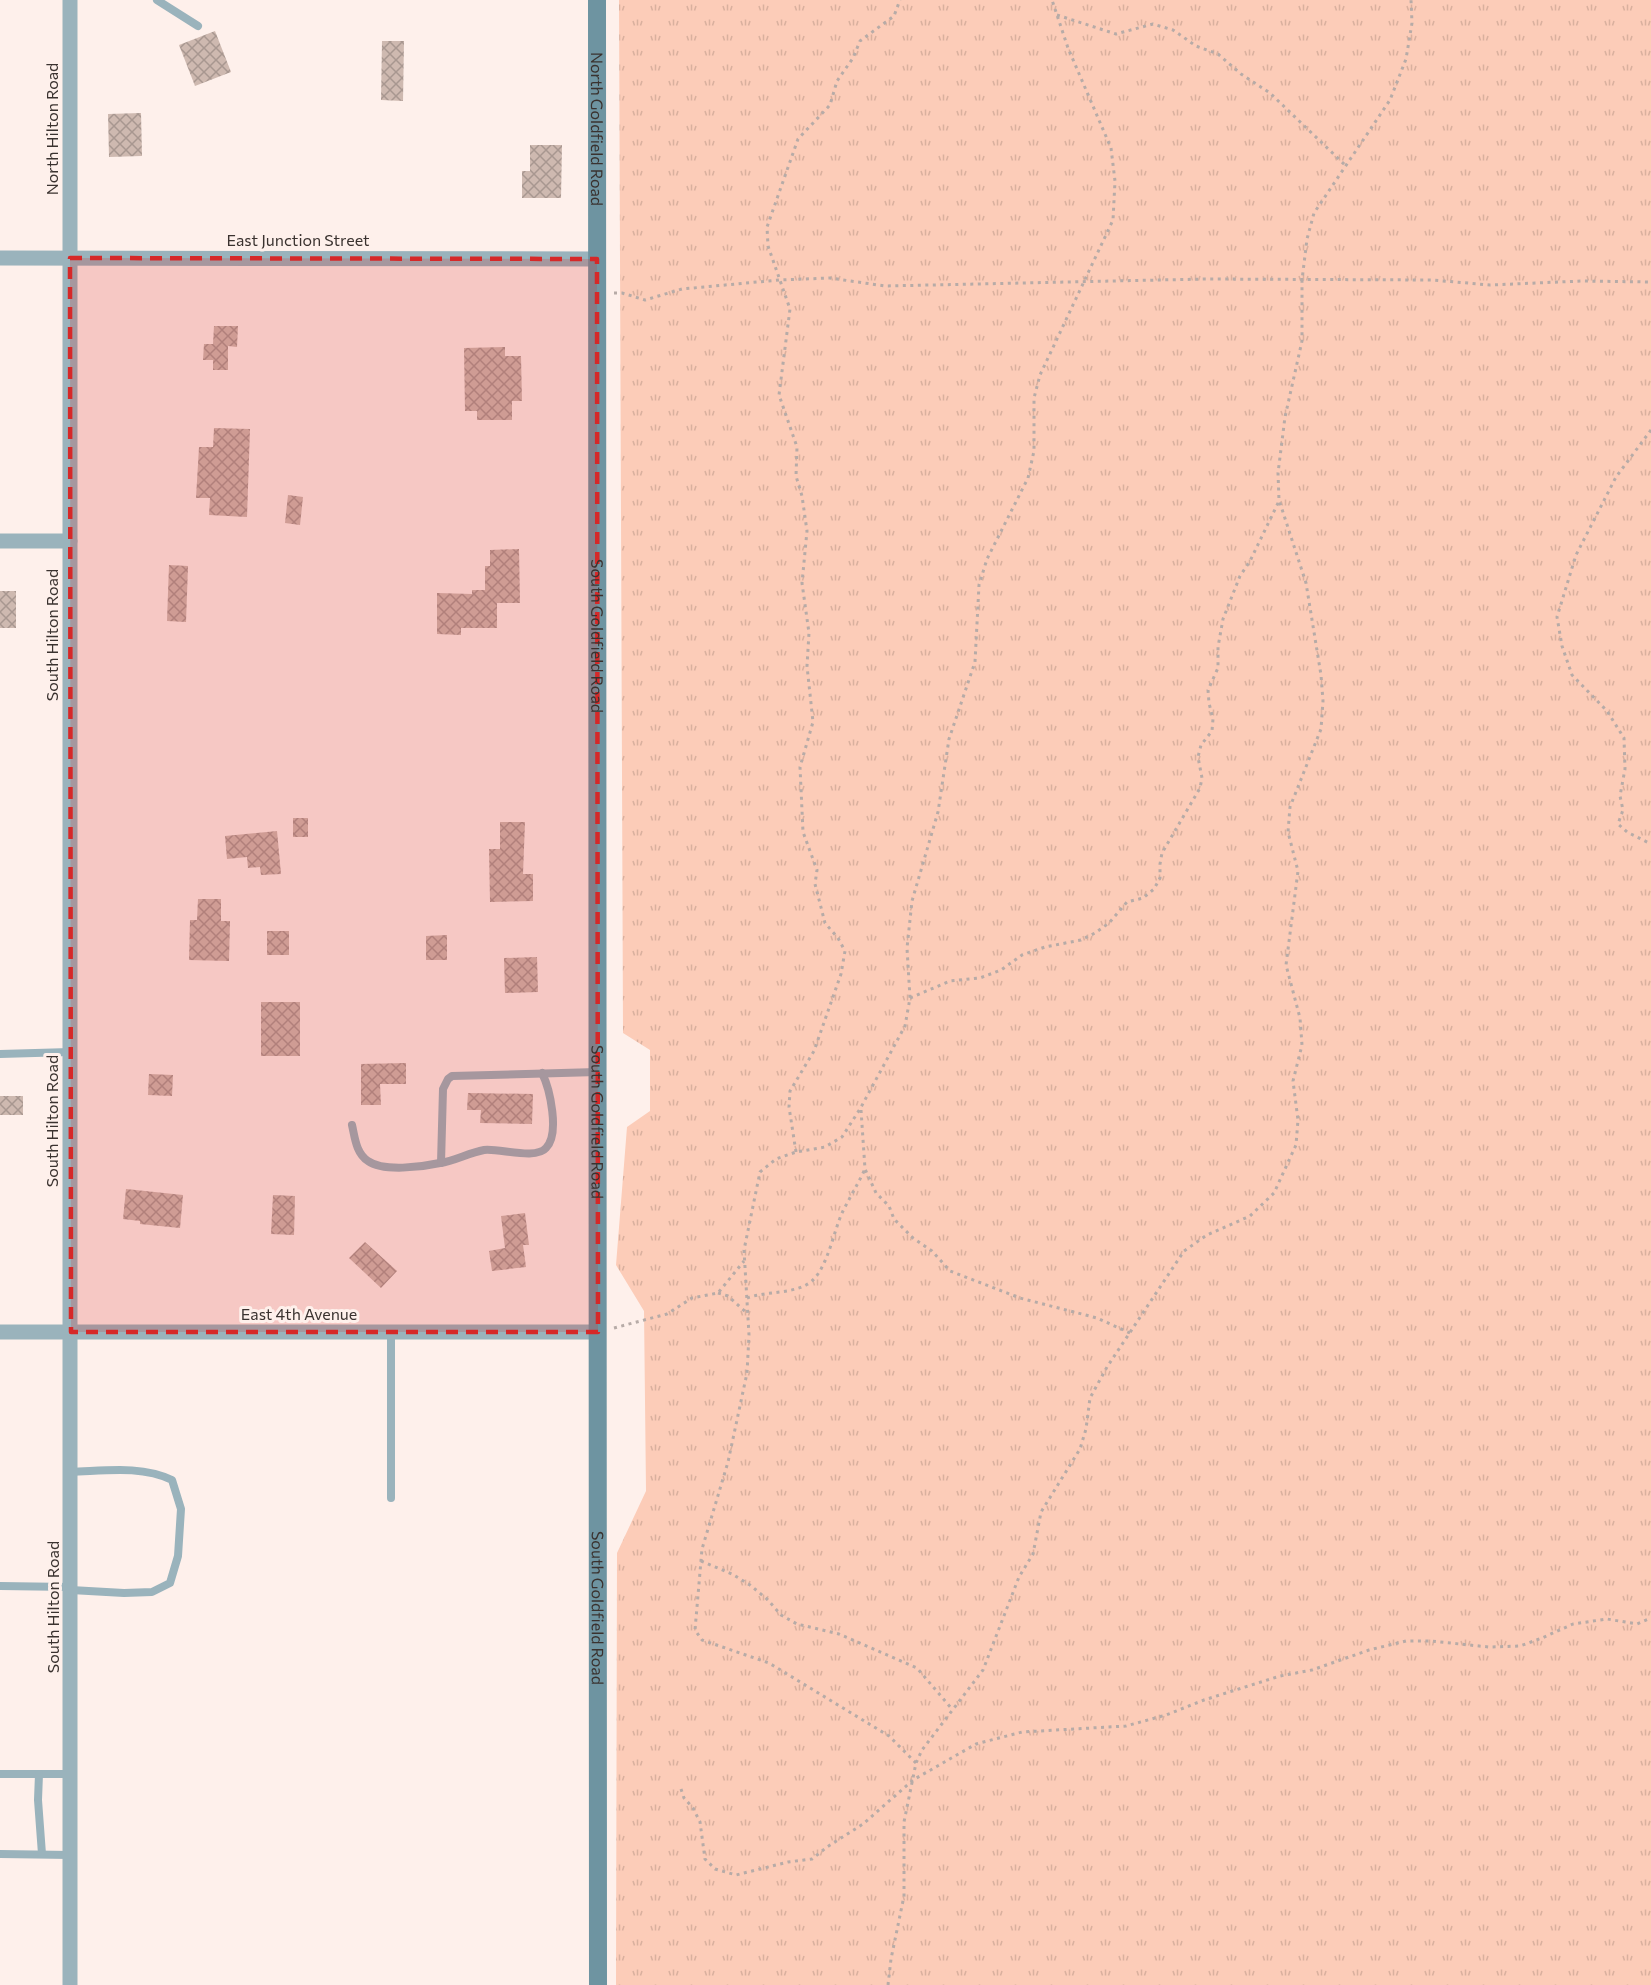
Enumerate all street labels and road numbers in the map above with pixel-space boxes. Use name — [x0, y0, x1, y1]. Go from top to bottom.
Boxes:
street label: North Goldfield Road — [588, 52, 607, 206]
street label: North Hilton Road — [42, 63, 61, 195]
street label: East Junction Street — [226, 230, 370, 249]
street label: South Goldfield Road — [588, 559, 607, 713]
street label: South Hilton Road — [42, 569, 61, 701]
street label: South Goldfield Road — [589, 1045, 608, 1199]
street label: South Hilton Road — [42, 1055, 61, 1187]
street label: East 4th Avenue — [241, 1304, 357, 1323]
street label: South Goldfield Road — [589, 1531, 608, 1685]
street label: South Hilton Road — [43, 1541, 62, 1673]

